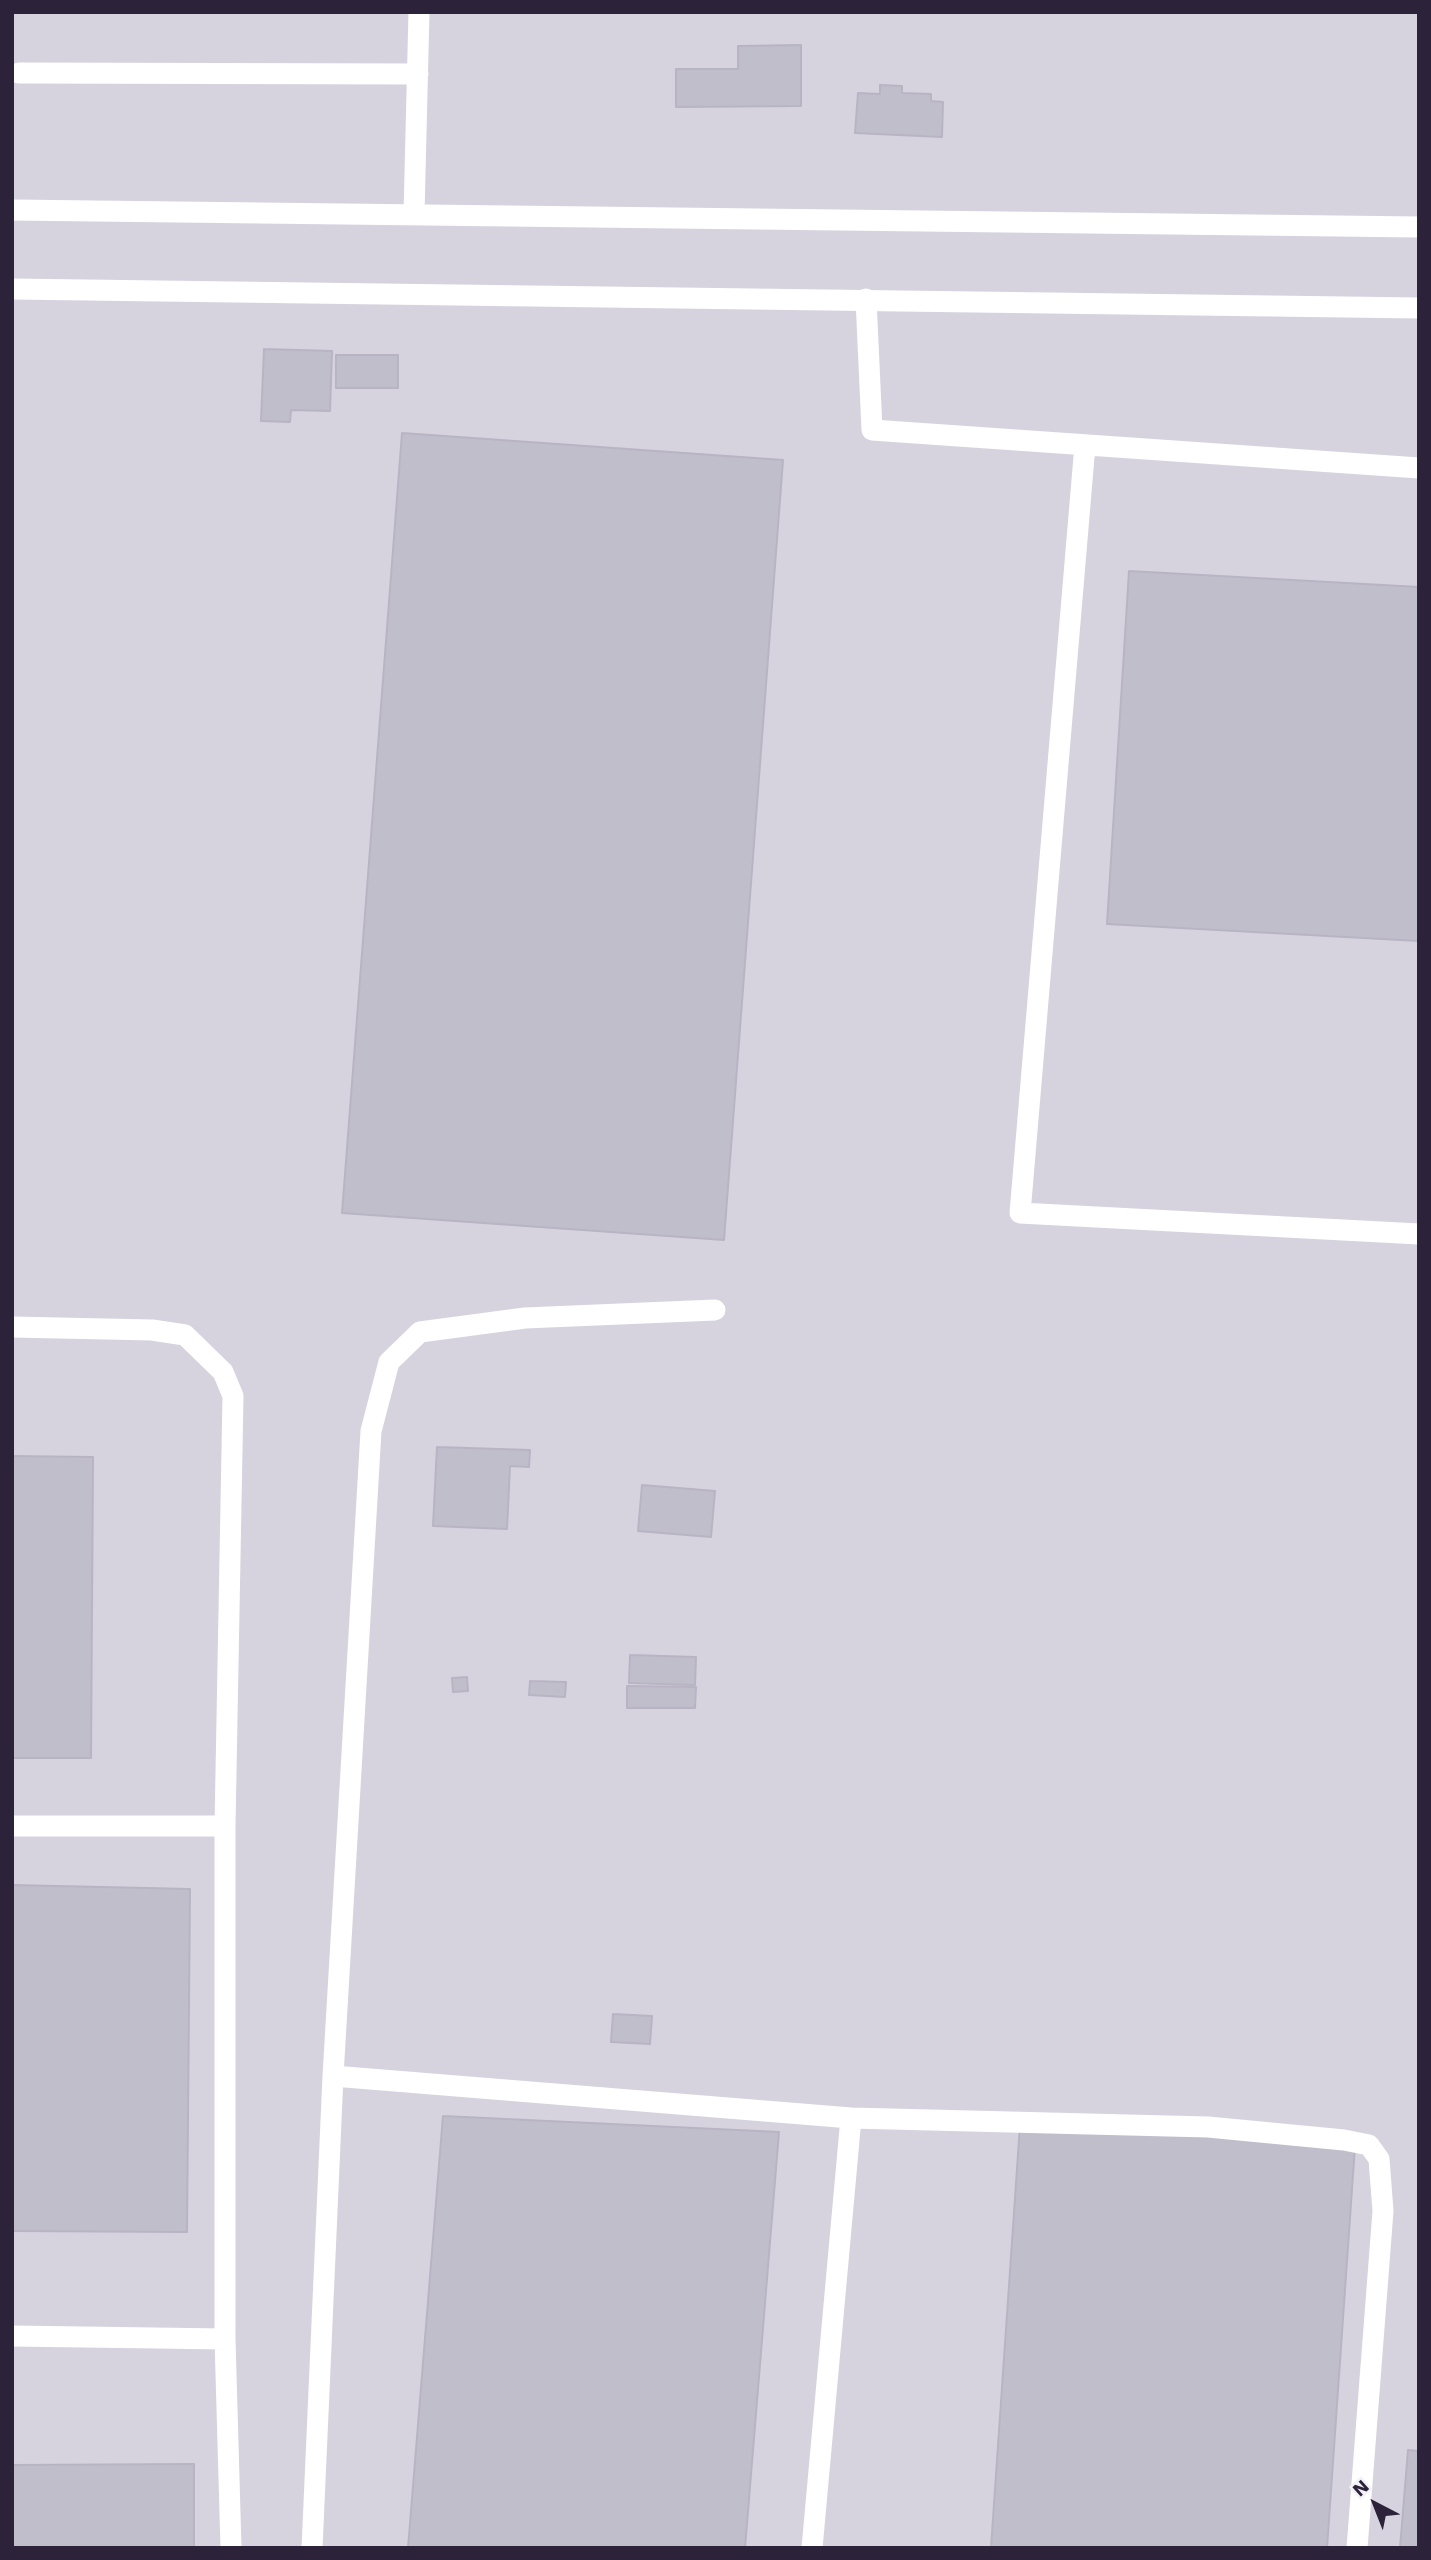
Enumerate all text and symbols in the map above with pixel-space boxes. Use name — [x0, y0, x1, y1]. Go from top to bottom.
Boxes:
north arrow — [1340, 2469, 1410, 2539]
text: N — [1348, 2475, 1374, 2501]

